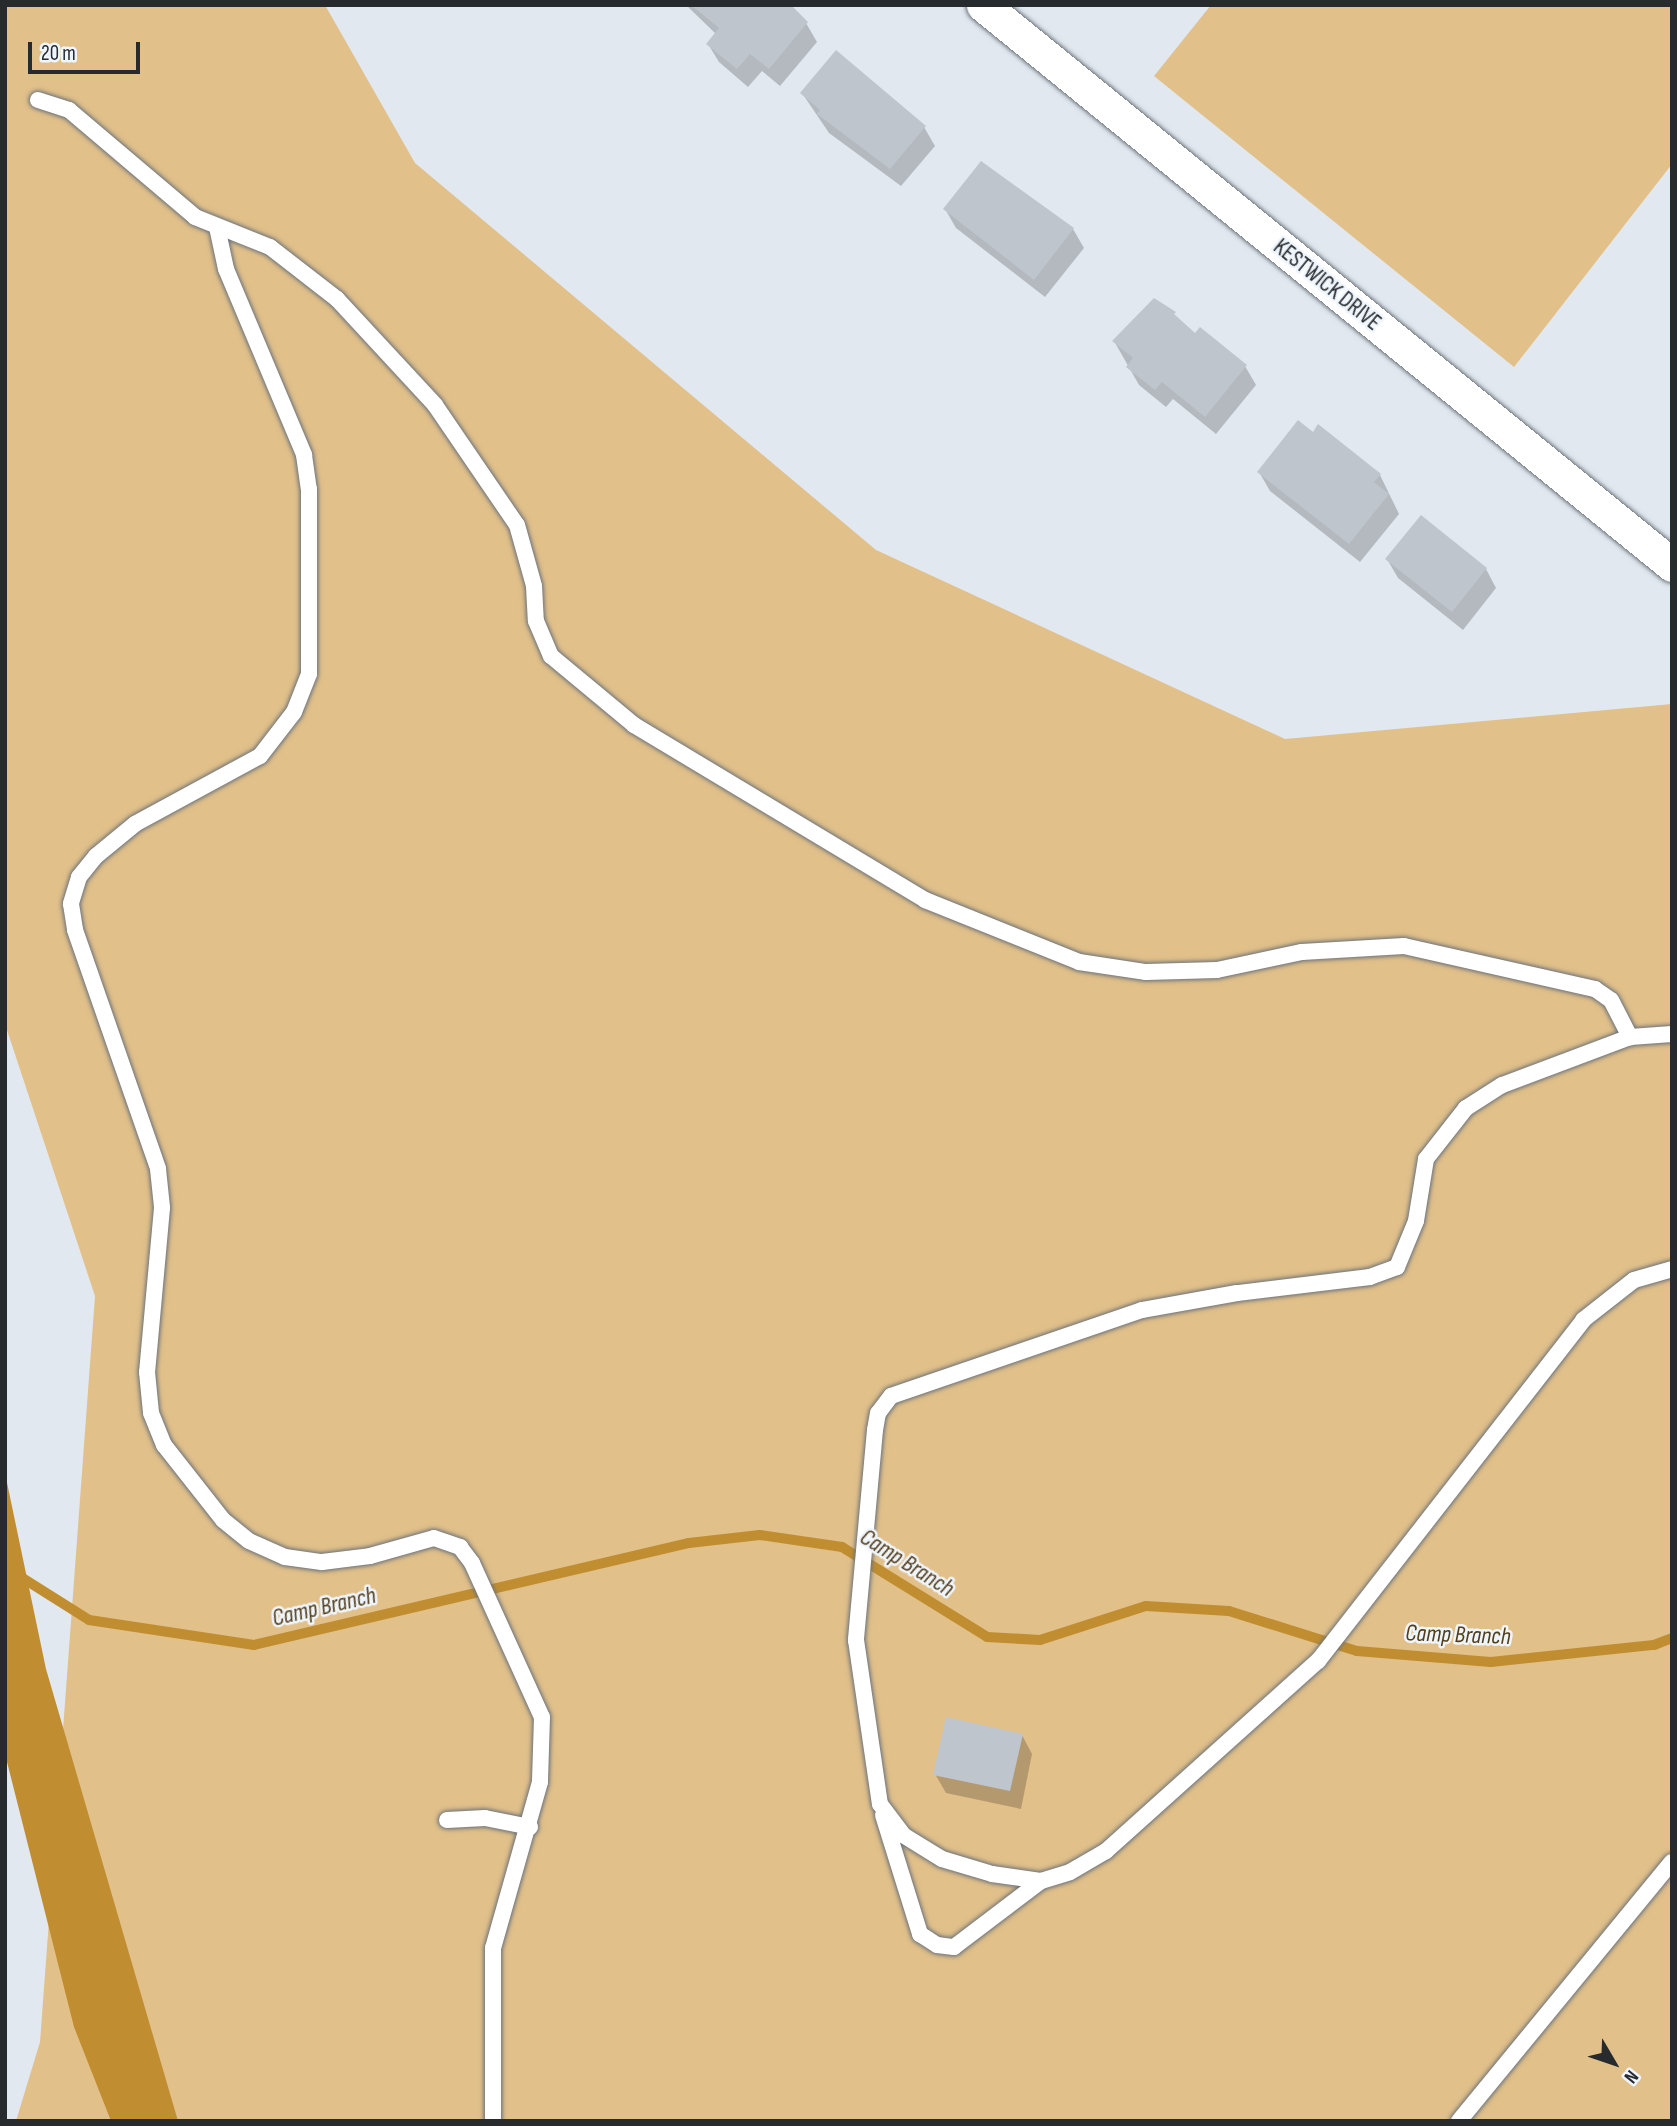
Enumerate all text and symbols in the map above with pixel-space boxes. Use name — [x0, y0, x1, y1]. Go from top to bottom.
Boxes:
scale bar — [32, 28, 144, 72]
text: 20 m — [41, 41, 76, 66]
street label: KESTWICK DRIVE — [1268, 233, 1386, 337]
water label: Camp Branch — [855, 1523, 959, 1603]
water label: Camp Branch — [269, 1581, 379, 1633]
water label: Camp Branch — [1405, 1619, 1511, 1651]
north arrow — [1579, 2028, 1649, 2098]
text: N — [1619, 2065, 1643, 2088]

